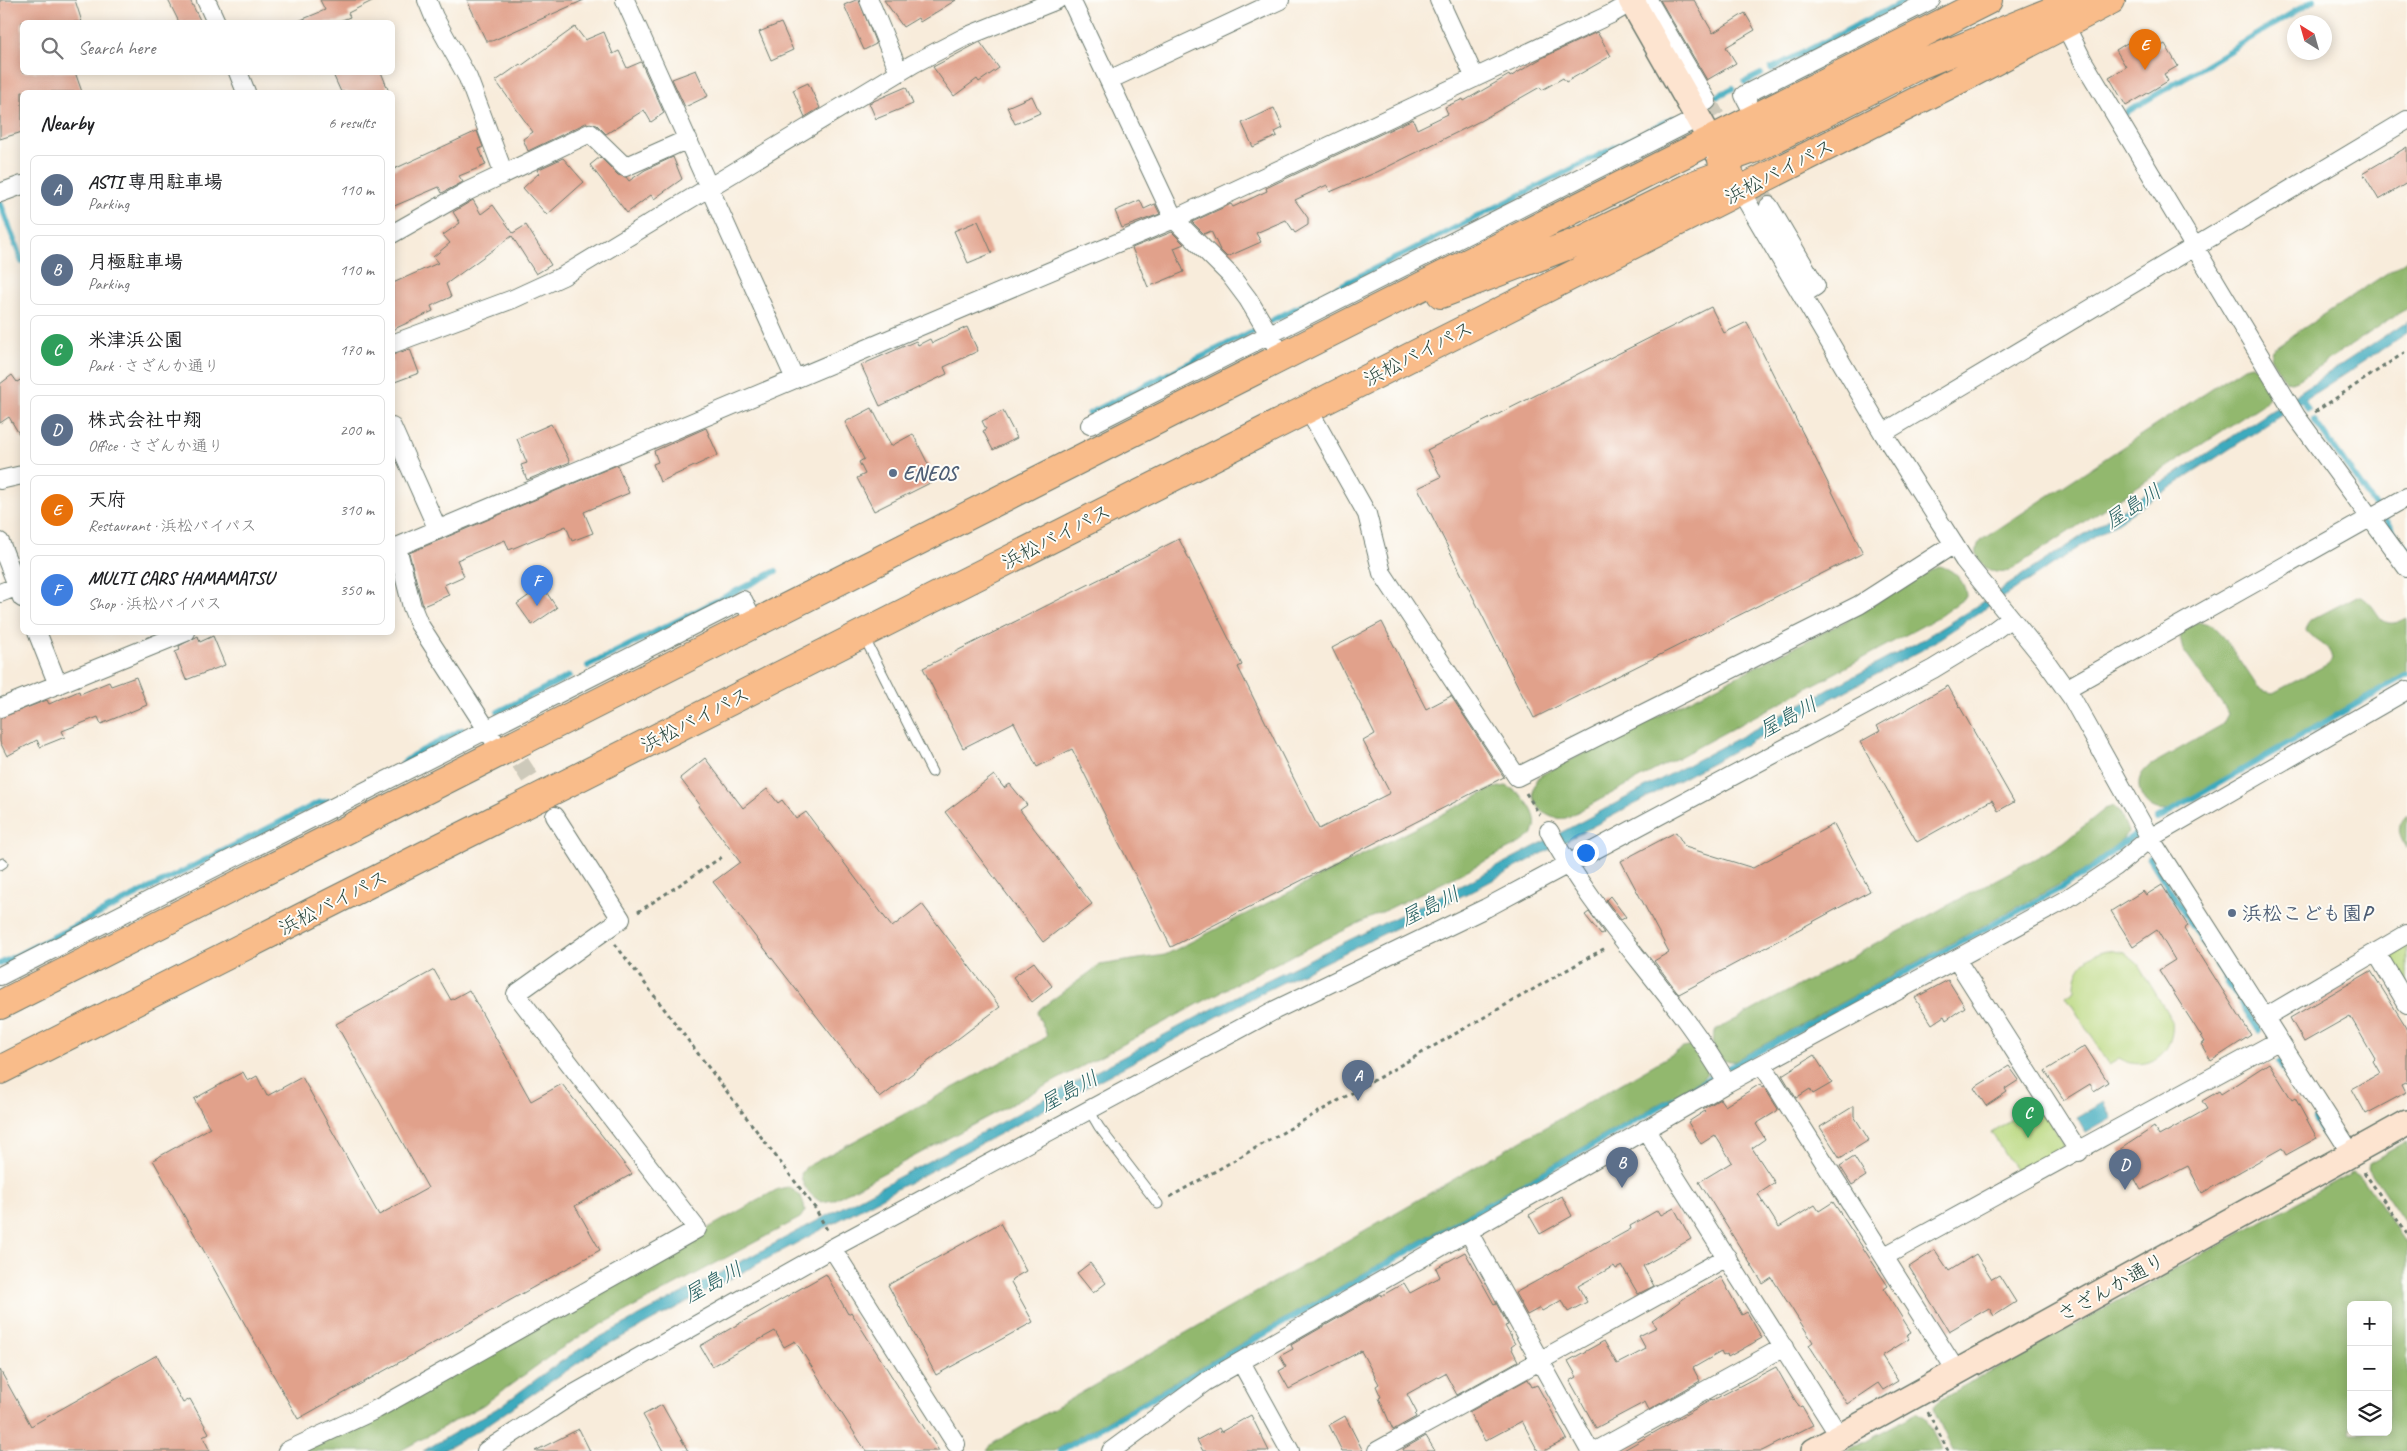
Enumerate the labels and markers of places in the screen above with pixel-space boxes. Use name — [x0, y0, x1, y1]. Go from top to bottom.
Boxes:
pin: E — [2129, 29, 2161, 70]
place label: ENEOS — [903, 461, 960, 486]
marker: ENEOS — [887, 467, 899, 479]
pin: F — [521, 565, 553, 606]
place label: 浜松こども園P — [2242, 901, 2375, 926]
marker: 浜松こども園P — [2226, 907, 2238, 919]
pin: A — [1342, 1060, 1374, 1101]
pin: C — [2012, 1097, 2044, 1138]
pin: B — [1606, 1147, 1638, 1188]
pin: D — [2109, 1149, 2141, 1190]

